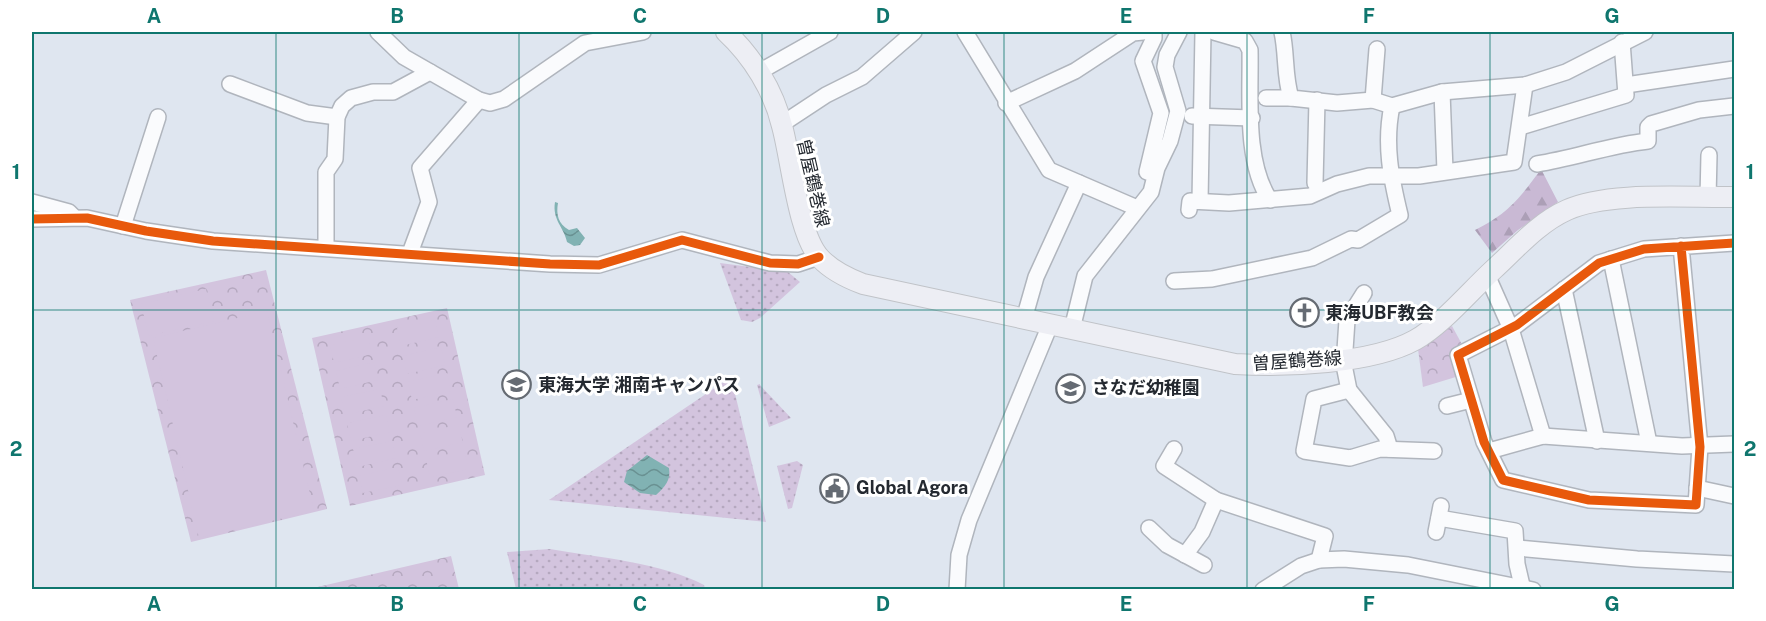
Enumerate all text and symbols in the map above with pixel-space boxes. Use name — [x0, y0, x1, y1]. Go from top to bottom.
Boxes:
text: A — [147, 4, 161, 28]
text: B — [390, 4, 404, 28]
text: C — [633, 4, 647, 28]
text: D — [876, 4, 890, 28]
text: E — [1120, 4, 1132, 28]
text: F — [1363, 4, 1375, 28]
text: G — [1604, 4, 1620, 28]
street label: 曽屋鶴巻線 — [793, 137, 834, 229]
text: 1 — [12, 160, 20, 184]
text: 1 — [1746, 160, 1754, 184]
church icon: 東海UBF教会 — [1288, 297, 1320, 329]
place label: 東海UBF教会 — [1325, 302, 1434, 323]
street label: 曽屋鶴巻線 — [1251, 347, 1343, 374]
school or university icon: 東海大学 湘南キャンパス — [501, 369, 533, 401]
school or university icon: さなだ幼稚園 — [1055, 372, 1087, 404]
place label: 東海大学 湘南キャンパス — [538, 374, 740, 395]
place label: さなだ幼稚園 — [1092, 377, 1200, 398]
text: 2 — [10, 437, 22, 461]
text: 2 — [1744, 437, 1756, 461]
public building icon: Global Agora — [819, 472, 851, 504]
place label: Global Agora — [856, 477, 968, 498]
text: A — [147, 592, 161, 616]
text: B — [390, 592, 404, 616]
text: C — [633, 592, 647, 616]
text: D — [876, 592, 890, 616]
text: E — [1120, 592, 1132, 616]
text: F — [1363, 592, 1375, 616]
text: G — [1604, 592, 1620, 616]

